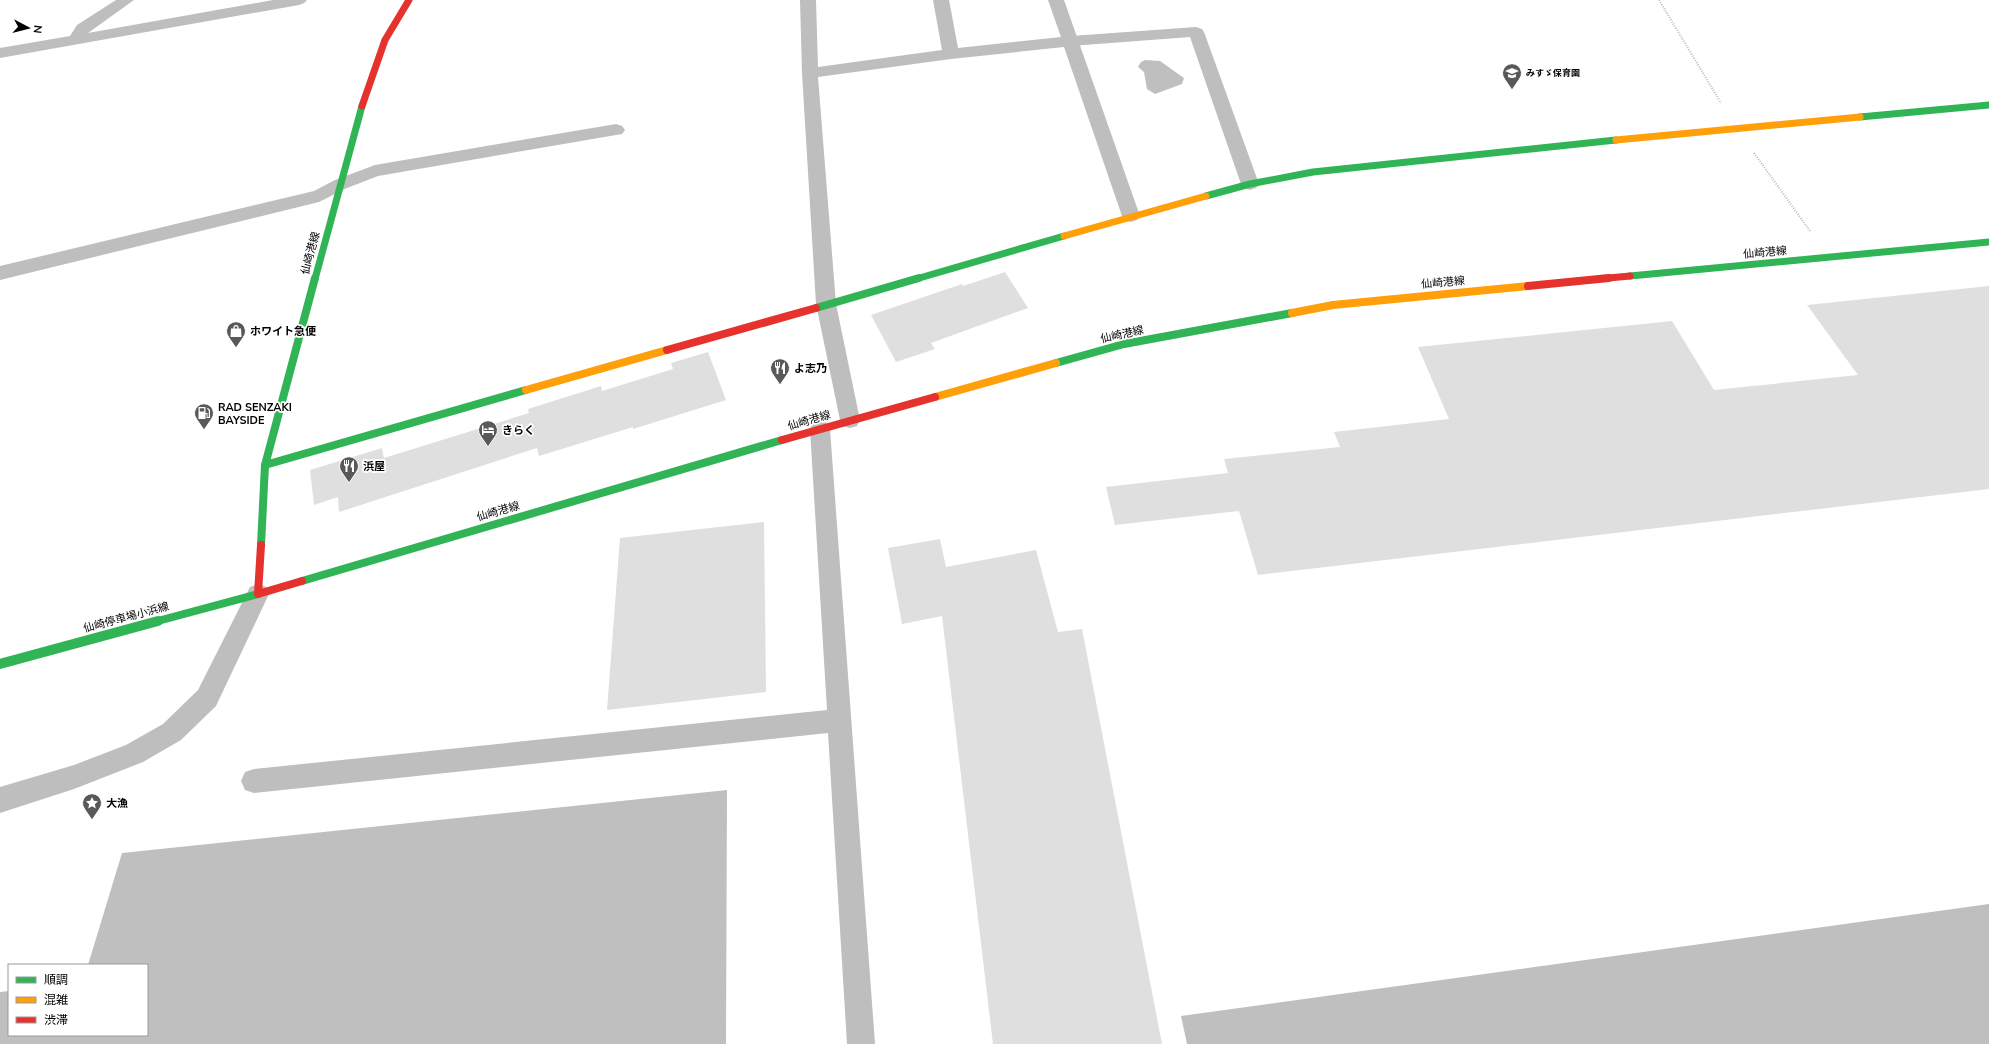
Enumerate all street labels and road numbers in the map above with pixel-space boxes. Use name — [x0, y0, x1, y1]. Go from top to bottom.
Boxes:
street label: 仙崎港線 — [298, 230, 323, 276]
street label: 仙崎港線 — [1742, 243, 1788, 262]
street label: 仙崎港線 — [1420, 273, 1466, 292]
street label: 仙崎港線 — [1099, 322, 1145, 347]
street label: 仙崎港線 — [786, 407, 832, 434]
street label: 仙崎港線 — [475, 498, 521, 525]
street label: 仙崎停車場小浜線 — [82, 599, 171, 636]

